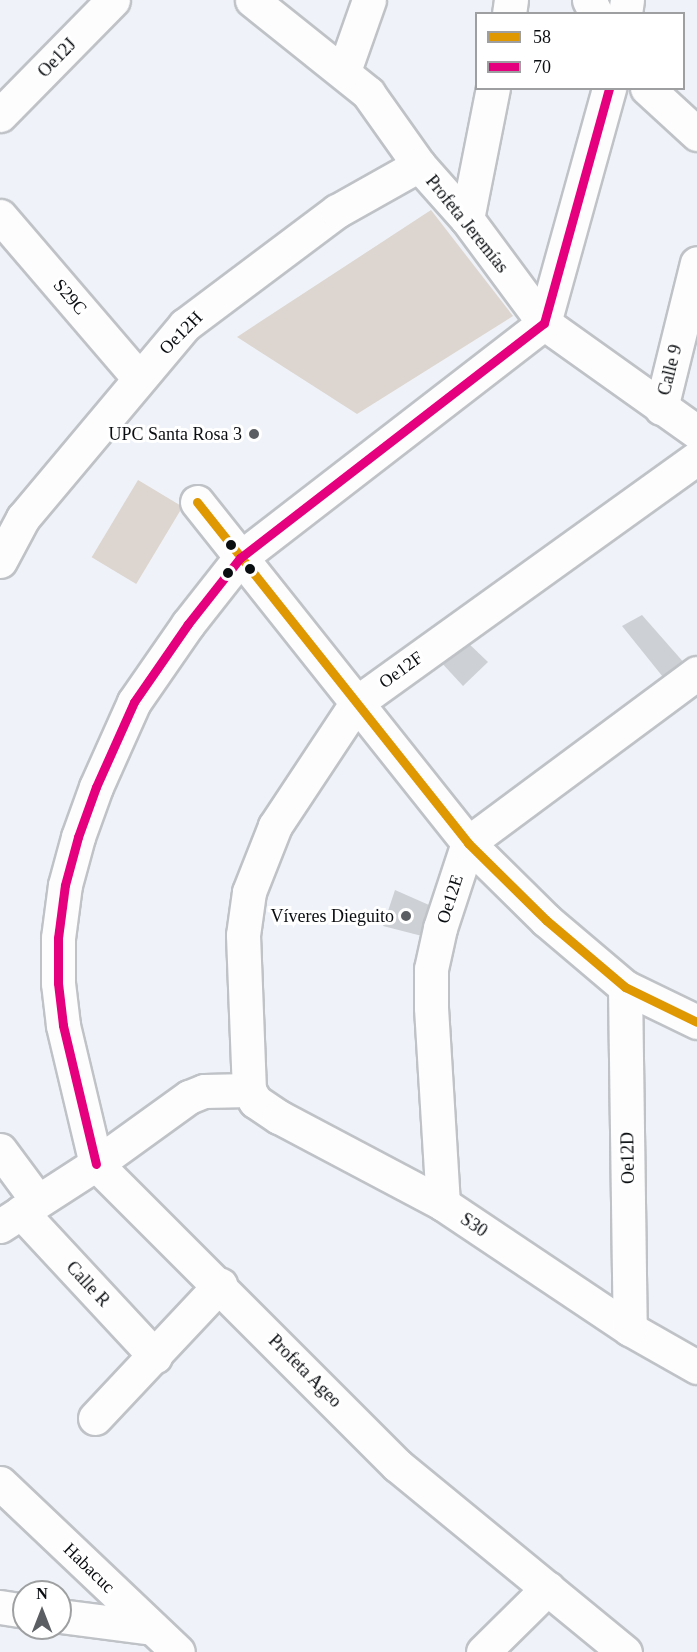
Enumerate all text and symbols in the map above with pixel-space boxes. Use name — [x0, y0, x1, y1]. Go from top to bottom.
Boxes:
legend — [475, 12, 685, 90]
text: 58 — [533, 27, 551, 47]
street label: Oe12J — [33, 34, 81, 82]
text: 70 — [533, 57, 551, 77]
street label: Profeta Jeremías — [421, 171, 513, 277]
street label: S29C — [49, 275, 91, 319]
street label: Oe12H — [155, 307, 207, 359]
street label: Calle 9 — [653, 342, 687, 398]
place label: UPC Santa Rosa 3 — [108, 423, 242, 445]
marker: UPC Santa Rosa 3 — [247, 427, 261, 441]
unlabelled marker — [225, 539, 237, 551]
unlabelled marker — [244, 563, 256, 575]
unlabelled marker — [222, 567, 234, 579]
street label: Oe12F — [375, 647, 427, 693]
street label: Oe12E — [432, 872, 468, 926]
place label: Víveres Dieguito — [271, 905, 394, 927]
marker: Víveres Dieguito — [399, 909, 413, 923]
street label: Oe12D — [617, 1132, 639, 1184]
street label: S30 — [456, 1208, 492, 1242]
street label: Calle R — [62, 1257, 114, 1311]
street label: Profeta Ageo — [264, 1330, 346, 1412]
street label: Habacuc — [59, 1538, 119, 1598]
north arrow — [12, 1580, 72, 1640]
text: N — [36, 1585, 48, 1602]

